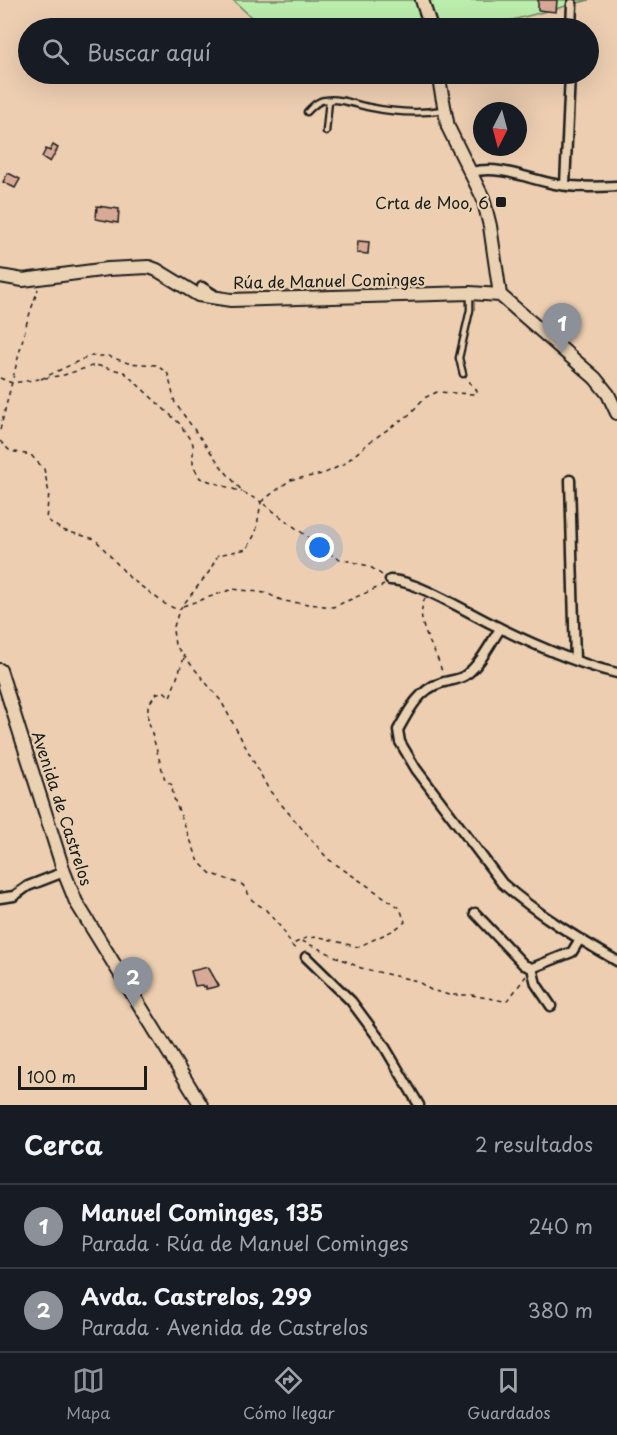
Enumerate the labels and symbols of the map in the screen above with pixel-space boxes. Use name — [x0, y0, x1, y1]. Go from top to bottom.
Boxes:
north arrow — [473, 102, 527, 156]
place label: Crta de Moo, 6 — [375, 190, 489, 214]
marker: Crta de Moo, 6 — [494, 195, 508, 209]
street label: Rúa de Manuel Cominges — [233, 266, 425, 294]
pin: 1 — [542, 304, 582, 353]
your location — [305, 533, 334, 562]
street label: Avenida de Castrelos — [27, 728, 99, 888]
pin: 2 — [114, 958, 152, 1007]
scale bar — [18, 1063, 147, 1090]

